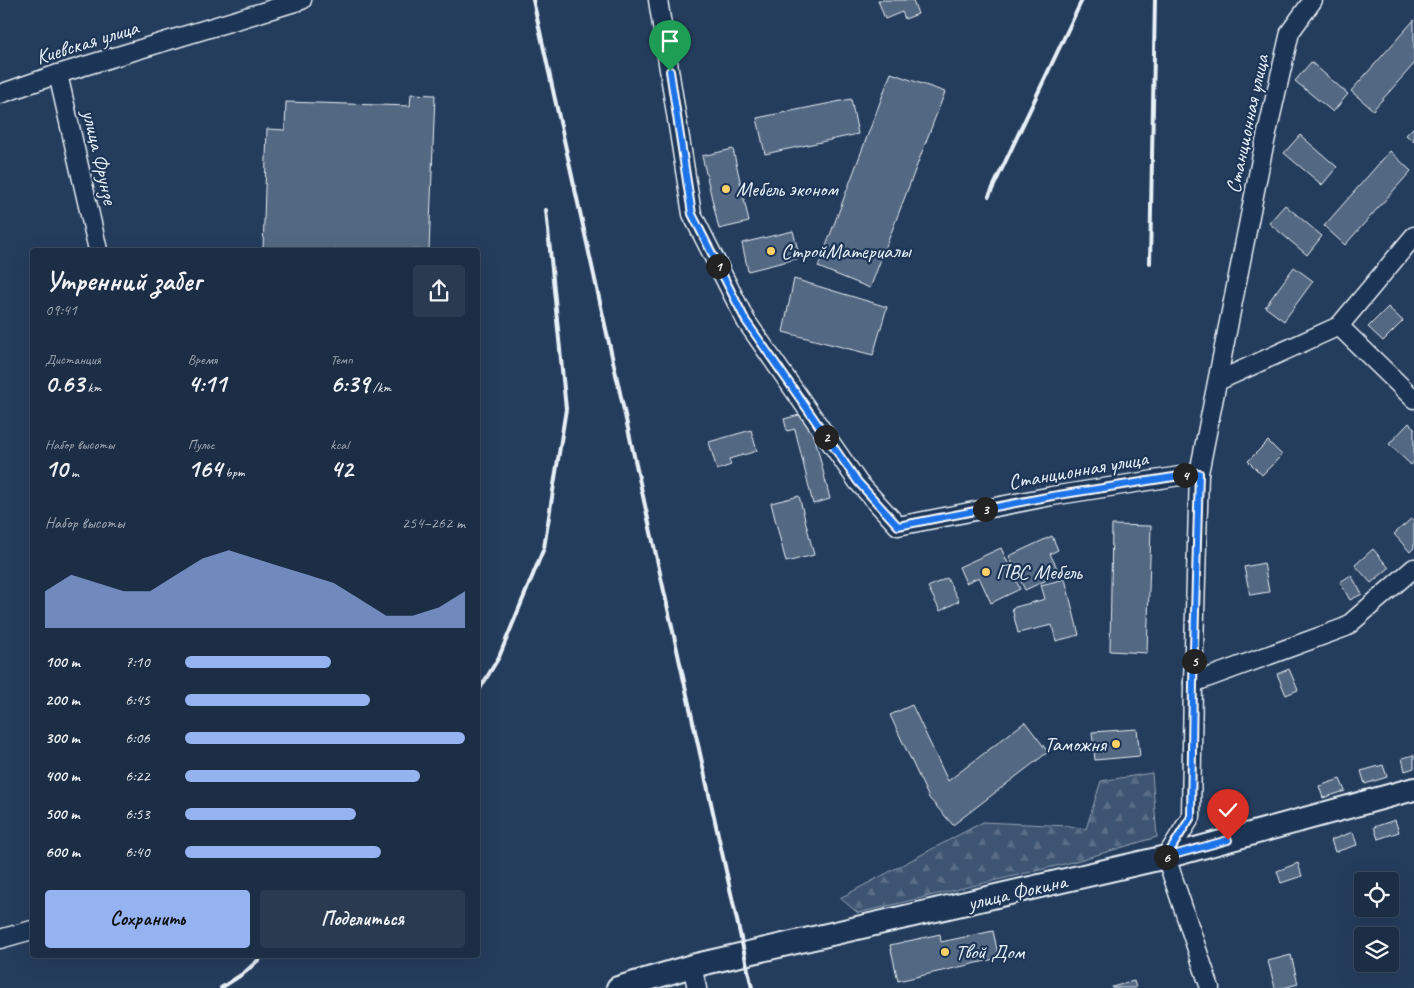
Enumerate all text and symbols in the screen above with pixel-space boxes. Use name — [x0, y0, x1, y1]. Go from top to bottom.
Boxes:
street label: Киевская улица — [33, 14, 143, 70]
pin — [649, 20, 691, 71]
icon: arrive — [656, 27, 684, 55]
street label: Станционная улица — [1220, 51, 1275, 196]
street label: улица Фрунзе — [76, 105, 124, 208]
place label: Мебель эконом — [736, 176, 839, 202]
marker: Мебель эконом — [720, 183, 732, 195]
place label: СтройМатериалы — [781, 238, 912, 264]
marker: СтройМатериалы — [765, 245, 777, 257]
pin: 1 — [706, 254, 730, 278]
text: 1 — [715, 258, 722, 275]
text: Утренний забег — [45, 263, 201, 298]
button: share — [413, 265, 465, 317]
text: 09:41 — [45, 300, 77, 320]
text: Дистанция — [45, 351, 101, 368]
text: Время — [188, 351, 217, 368]
text: Темп — [330, 351, 353, 368]
text: 0.63 — [45, 368, 84, 400]
text: 4:11 — [188, 368, 226, 400]
text: 6:39 — [330, 368, 369, 400]
text: km — [84, 379, 101, 396]
text: /km — [369, 379, 391, 396]
pin: 2 — [814, 424, 838, 450]
text: 2 — [823, 429, 830, 446]
text: Набор высоты — [45, 436, 114, 453]
text: Пульс — [188, 436, 215, 453]
text: kcal — [330, 436, 349, 453]
street label: Станционная улица — [1006, 445, 1151, 495]
text: 10 — [45, 453, 68, 485]
text: 164 — [188, 453, 222, 485]
text: 42 — [330, 453, 353, 485]
pin: 4 — [1172, 462, 1198, 488]
text: m — [68, 464, 79, 481]
text: bpm — [222, 464, 245, 481]
text: 4 — [1182, 467, 1189, 484]
pin: 3 — [972, 496, 998, 522]
text: 3 — [982, 501, 989, 518]
text: Набор высоты — [45, 513, 124, 533]
text: 254–262 m — [402, 513, 465, 533]
place label: ПВС Мебель — [996, 559, 1083, 585]
marker: ПВС Мебель — [980, 566, 992, 578]
pin: 5 — [1182, 648, 1206, 674]
text: 100 m — [45, 652, 80, 672]
text: 7:10 — [125, 652, 150, 672]
text: 5 — [1191, 653, 1198, 670]
text: 200 m — [45, 690, 80, 710]
text: 6:45 — [125, 690, 150, 710]
text: 300 m — [45, 728, 80, 748]
text: 6:06 — [125, 728, 150, 748]
place label: Таможня — [1044, 731, 1108, 757]
marker: Таможня — [1110, 738, 1122, 750]
text: 400 m — [45, 766, 80, 786]
text: 6:22 — [125, 766, 150, 786]
pin — [1207, 789, 1249, 840]
icon: check — [1214, 796, 1242, 824]
text: 500 m — [45, 804, 79, 824]
text: 6:53 — [125, 804, 150, 824]
text: 600 m — [45, 842, 80, 862]
text: 6:40 — [125, 842, 150, 862]
pin: 6 — [1154, 844, 1178, 870]
text: 6 — [1163, 849, 1170, 866]
street label: улица Фокина — [963, 867, 1071, 916]
map controls — [1354, 872, 1399, 972]
button: locate — [1354, 872, 1399, 917]
button: Сохранить — [45, 890, 250, 948]
button: Поделиться — [260, 890, 465, 948]
button: layers — [1354, 927, 1399, 972]
place label: Твой Дом — [955, 939, 1026, 965]
marker: Твой Дом — [939, 946, 951, 958]

